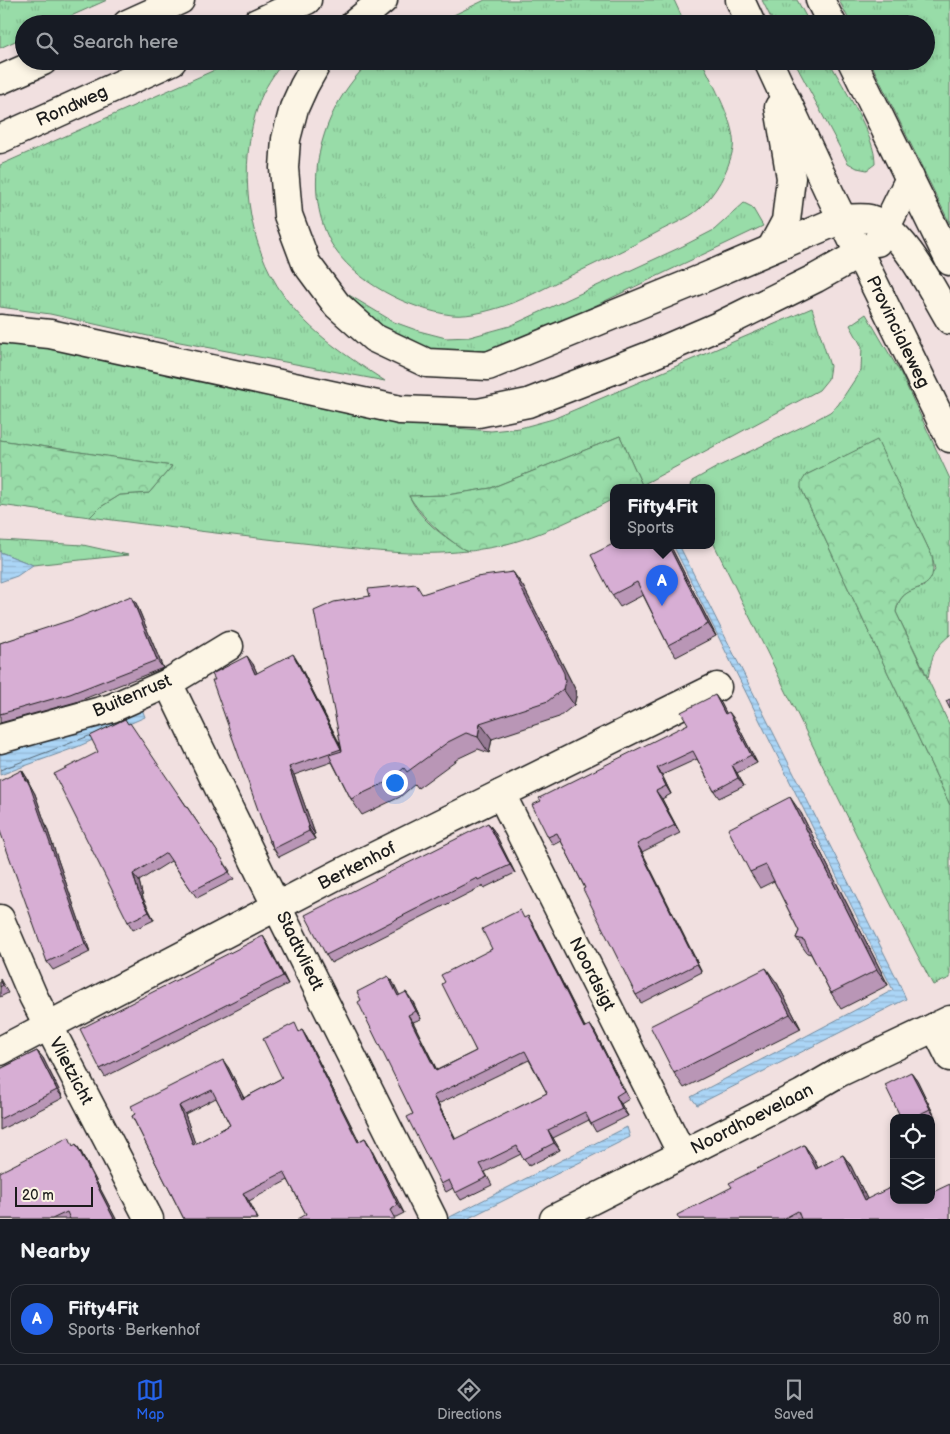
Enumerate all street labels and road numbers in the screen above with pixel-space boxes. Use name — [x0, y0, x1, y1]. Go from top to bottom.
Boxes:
street label: Rondweg — [33, 81, 111, 131]
street label: Provincialeweg — [862, 273, 934, 391]
street label: Buitenrust — [90, 670, 175, 722]
street label: Berkenhof — [315, 837, 400, 895]
street label: Stadtvliedt — [272, 908, 328, 994]
street label: Noordsigt — [565, 934, 620, 1015]
street label: Vlietzicht — [44, 1034, 98, 1109]
street label: Noordhoevelaan — [687, 1079, 817, 1159]

